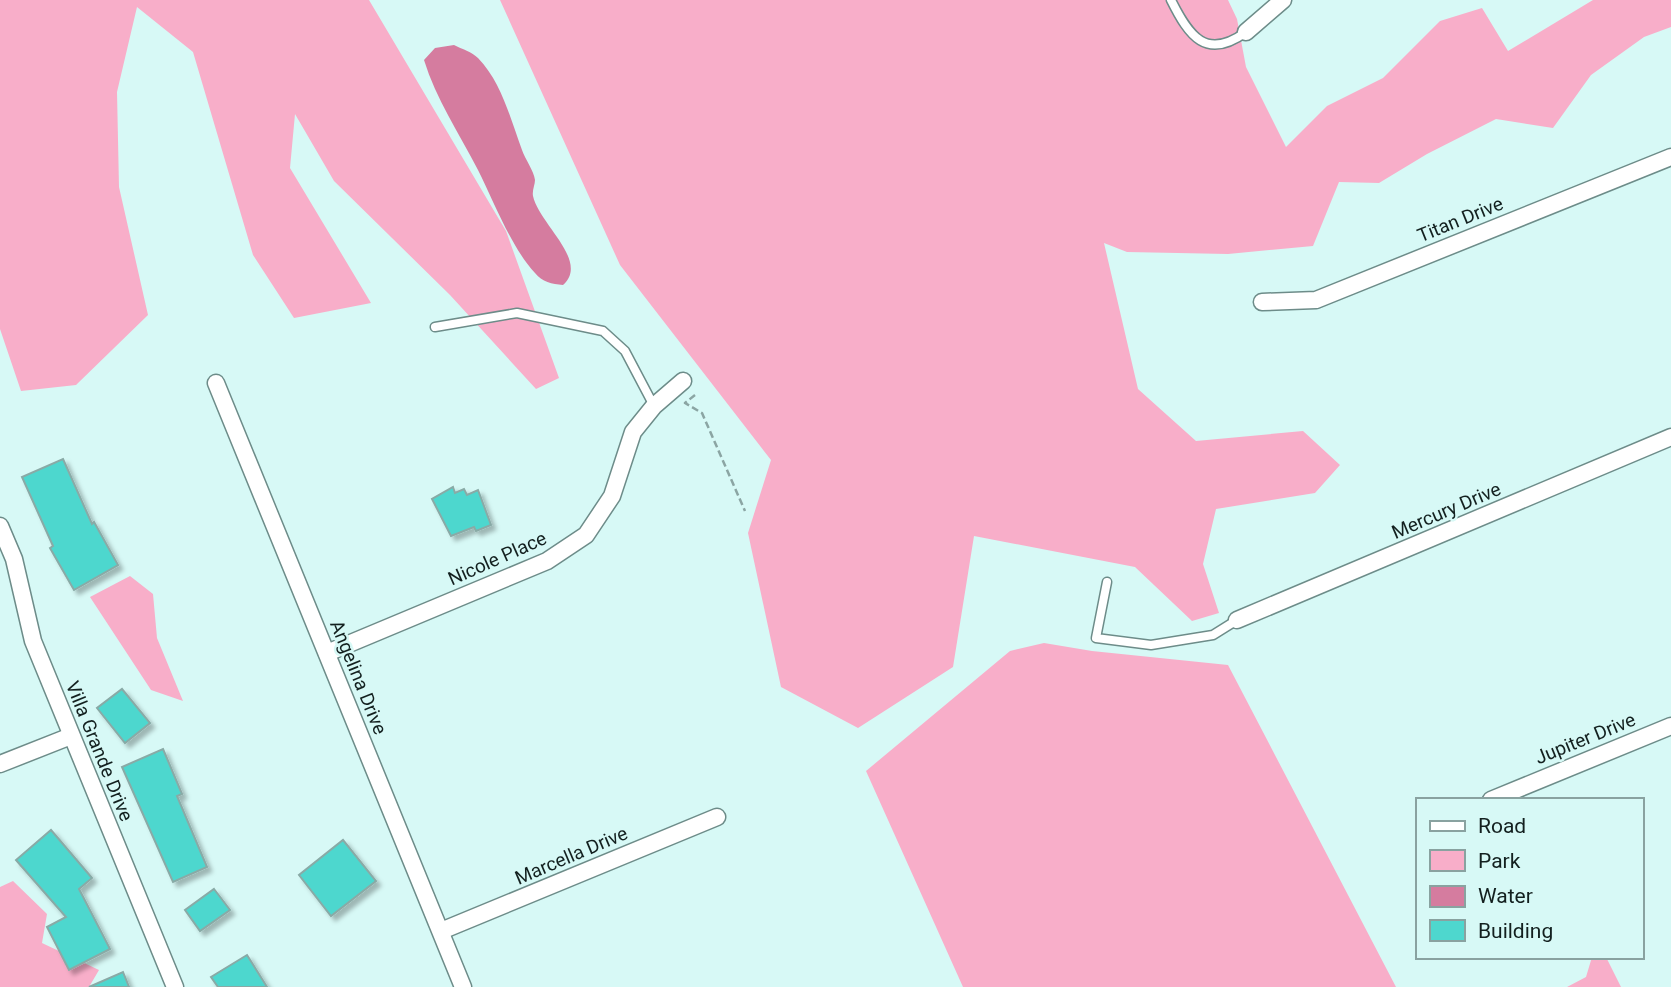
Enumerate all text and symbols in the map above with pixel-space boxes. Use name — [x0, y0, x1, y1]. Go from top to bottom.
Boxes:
street label: Titan Drive — [1414, 192, 1506, 247]
street label: Mercury Drive — [1388, 477, 1504, 544]
street label: Nicole Place — [444, 527, 550, 590]
street label: Angelina Drive — [325, 617, 392, 738]
street label: Villa Grande Drive — [61, 678, 138, 825]
street label: Jupiter Drive — [1532, 708, 1639, 769]
legend — [1416, 798, 1643, 959]
text: Road — [1478, 814, 1526, 838]
street label: Marcella Drive — [511, 821, 631, 890]
text: Park — [1478, 849, 1521, 873]
text: Water — [1478, 884, 1533, 908]
text: Building — [1478, 919, 1553, 943]

